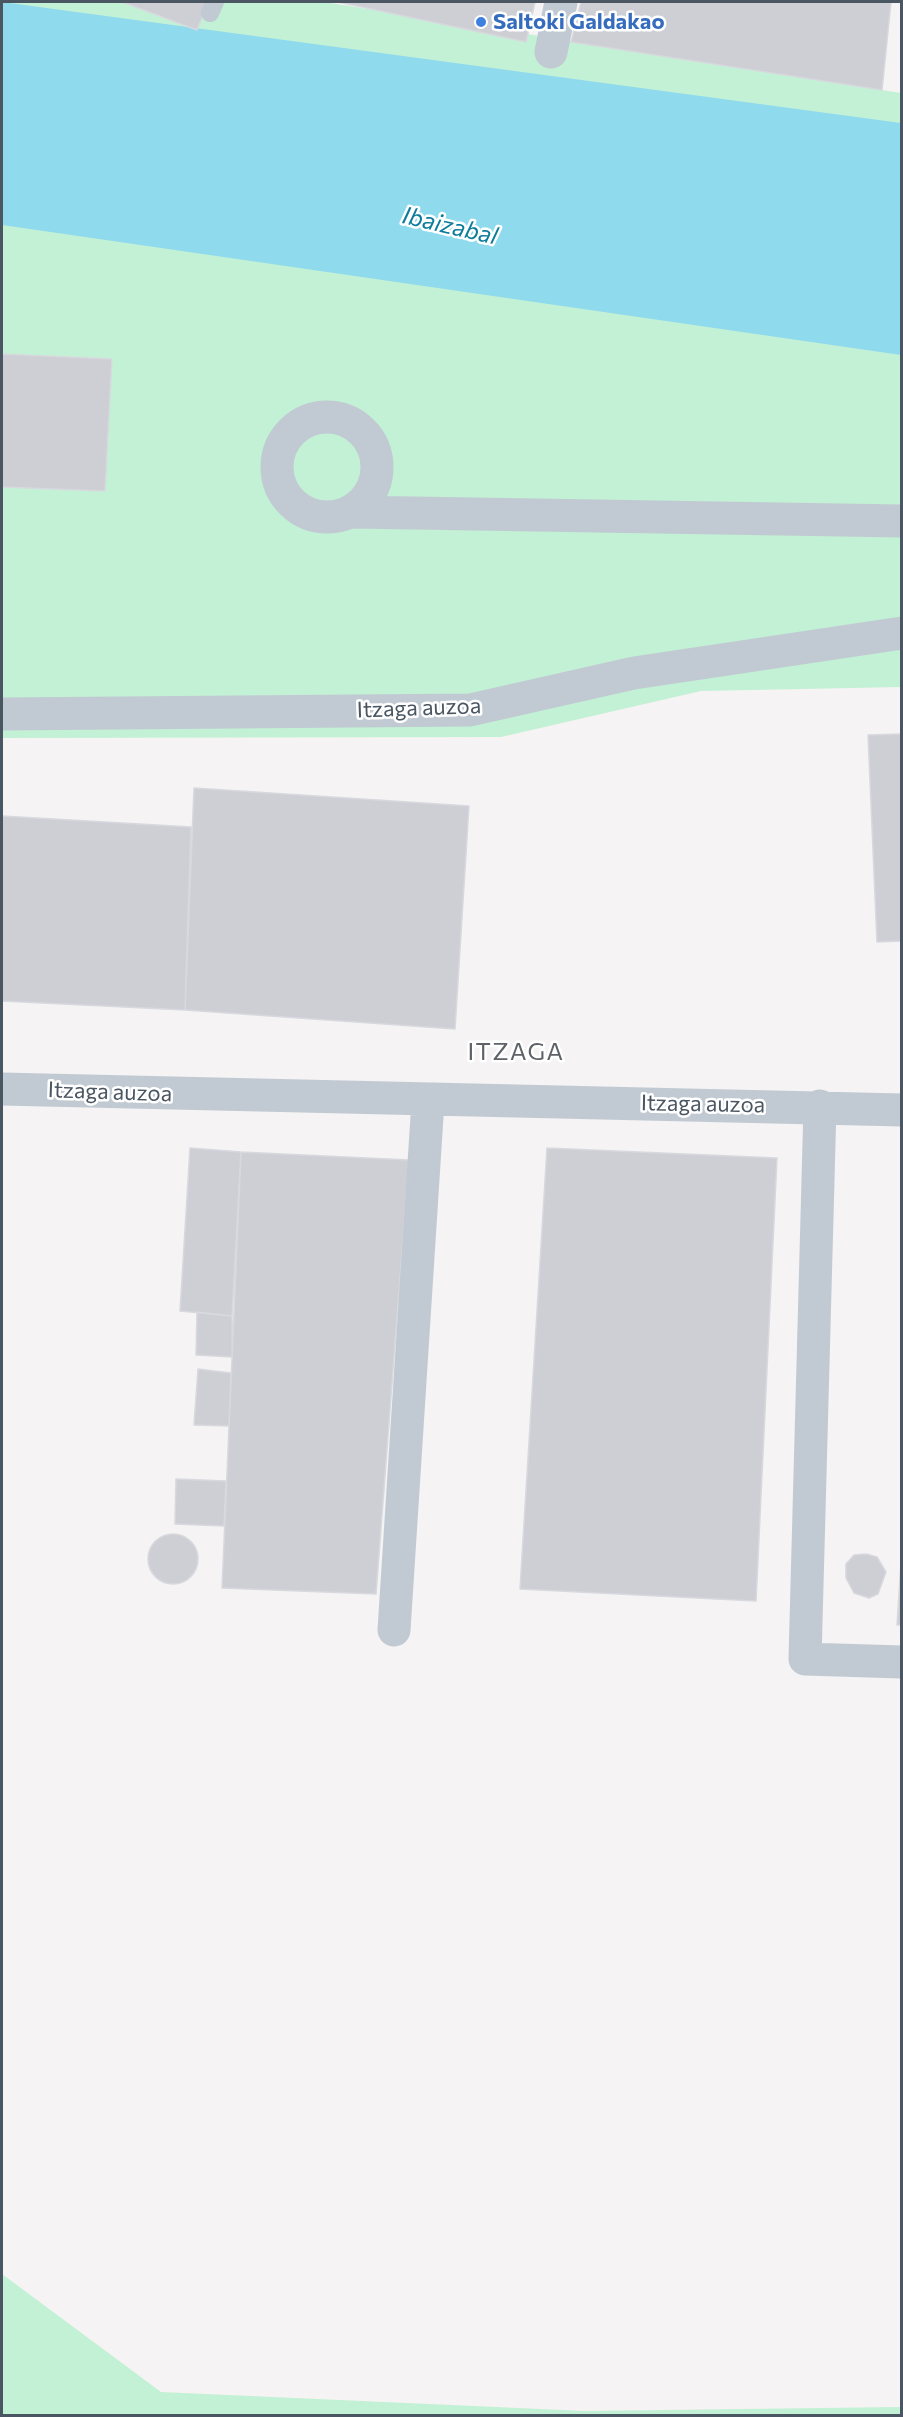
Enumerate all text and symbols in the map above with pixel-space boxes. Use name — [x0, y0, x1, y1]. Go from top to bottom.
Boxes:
place label: Saltoki Galdakao — [493, 9, 665, 35]
marker: Saltoki Galdakao — [474, 15, 488, 29]
water label: Ibaizabal — [400, 201, 500, 251]
street label: Itzaga auzoa — [356, 693, 482, 723]
district label: ITZAGA — [467, 1038, 565, 1066]
street label: Itzaga auzoa — [47, 1077, 173, 1107]
street label: Itzaga auzoa — [641, 1090, 765, 1118]

